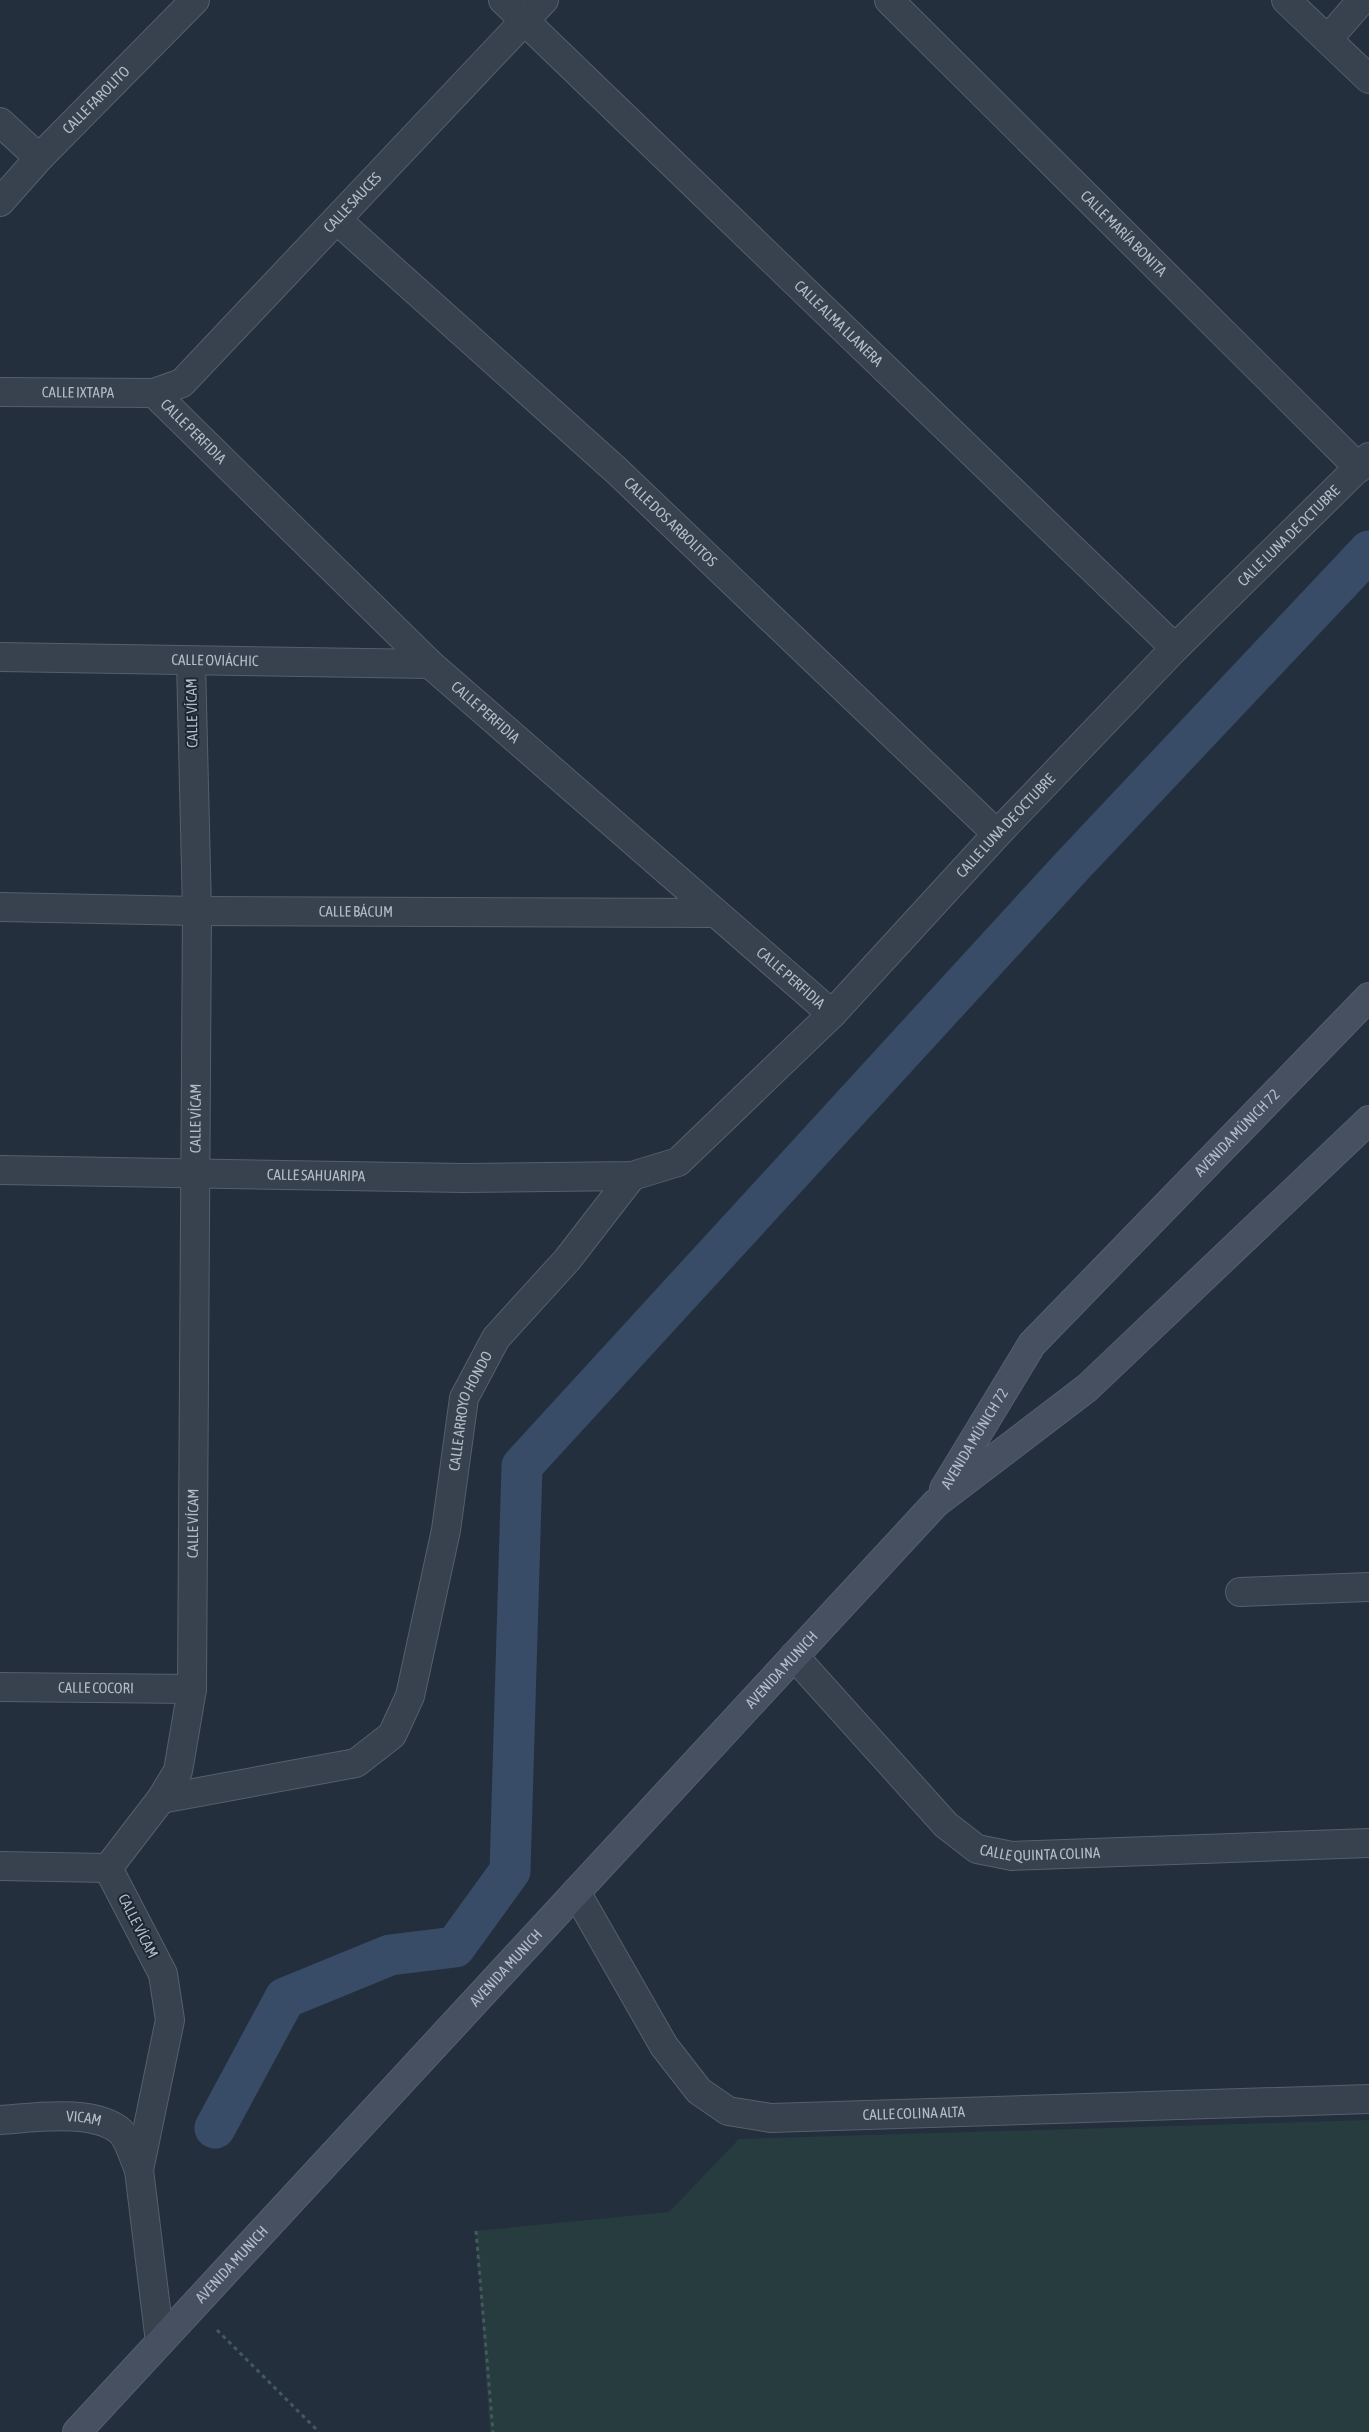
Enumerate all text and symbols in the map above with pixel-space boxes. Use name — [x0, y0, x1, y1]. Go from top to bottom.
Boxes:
street label: CALLE FAROLITO — [59, 62, 133, 137]
street label: CALLE SAUCES — [320, 169, 385, 236]
street label: CALLE MARÍA BONITA — [1077, 187, 1171, 280]
street label: CALLE ALMA LLANERA — [791, 277, 887, 370]
street label: CALLE IXTAPA — [42, 383, 115, 401]
street label: CALLE PERFIDIA — [157, 395, 230, 467]
street label: CALLE DOS ARBOLITOS — [621, 474, 721, 570]
street label: CALLE LUNA DE OCTUBRE — [1234, 481, 1343, 589]
street label: CALLE OVIÁCHIC — [171, 651, 259, 669]
street label: CALLE PERFIDIA — [448, 677, 524, 746]
street label: CALLE VÍCAM — [182, 678, 201, 748]
street label: CALLE LUNA DE OCTUBRE — [953, 769, 1059, 881]
street label: CALLE BÁCUM — [319, 902, 393, 920]
street label: CALLE PERFIDIA — [753, 943, 829, 1012]
street label: CALLE VÍCAM — [186, 1084, 204, 1153]
street label: AVENIDA MÚNICH 72 — [1191, 1085, 1283, 1179]
street label: CALLE SAHUARIPA — [267, 1166, 366, 1184]
street label: CALLE ARROYO HONDO — [445, 1348, 496, 1472]
street label: AVENIDA MÚNICH 72 — [937, 1385, 1011, 1492]
street label: CALLE VÍCAM — [184, 1489, 201, 1558]
street label: AVENIDA MUNICH — [742, 1628, 821, 1711]
street label: CALLE COCORI — [58, 1679, 134, 1696]
street label: CALLE QUINTA COLINA — [978, 1841, 1101, 1864]
street label: CALLE VÍCAM — [115, 1891, 162, 1961]
street label: AVENIDA MUNICH — [466, 1926, 545, 2010]
street label: CALLE COLINA ALTA — [862, 2103, 966, 2123]
street label: VICAM — [66, 2107, 103, 2129]
street label: AVENIDA MUNICH — [192, 2222, 271, 2306]

